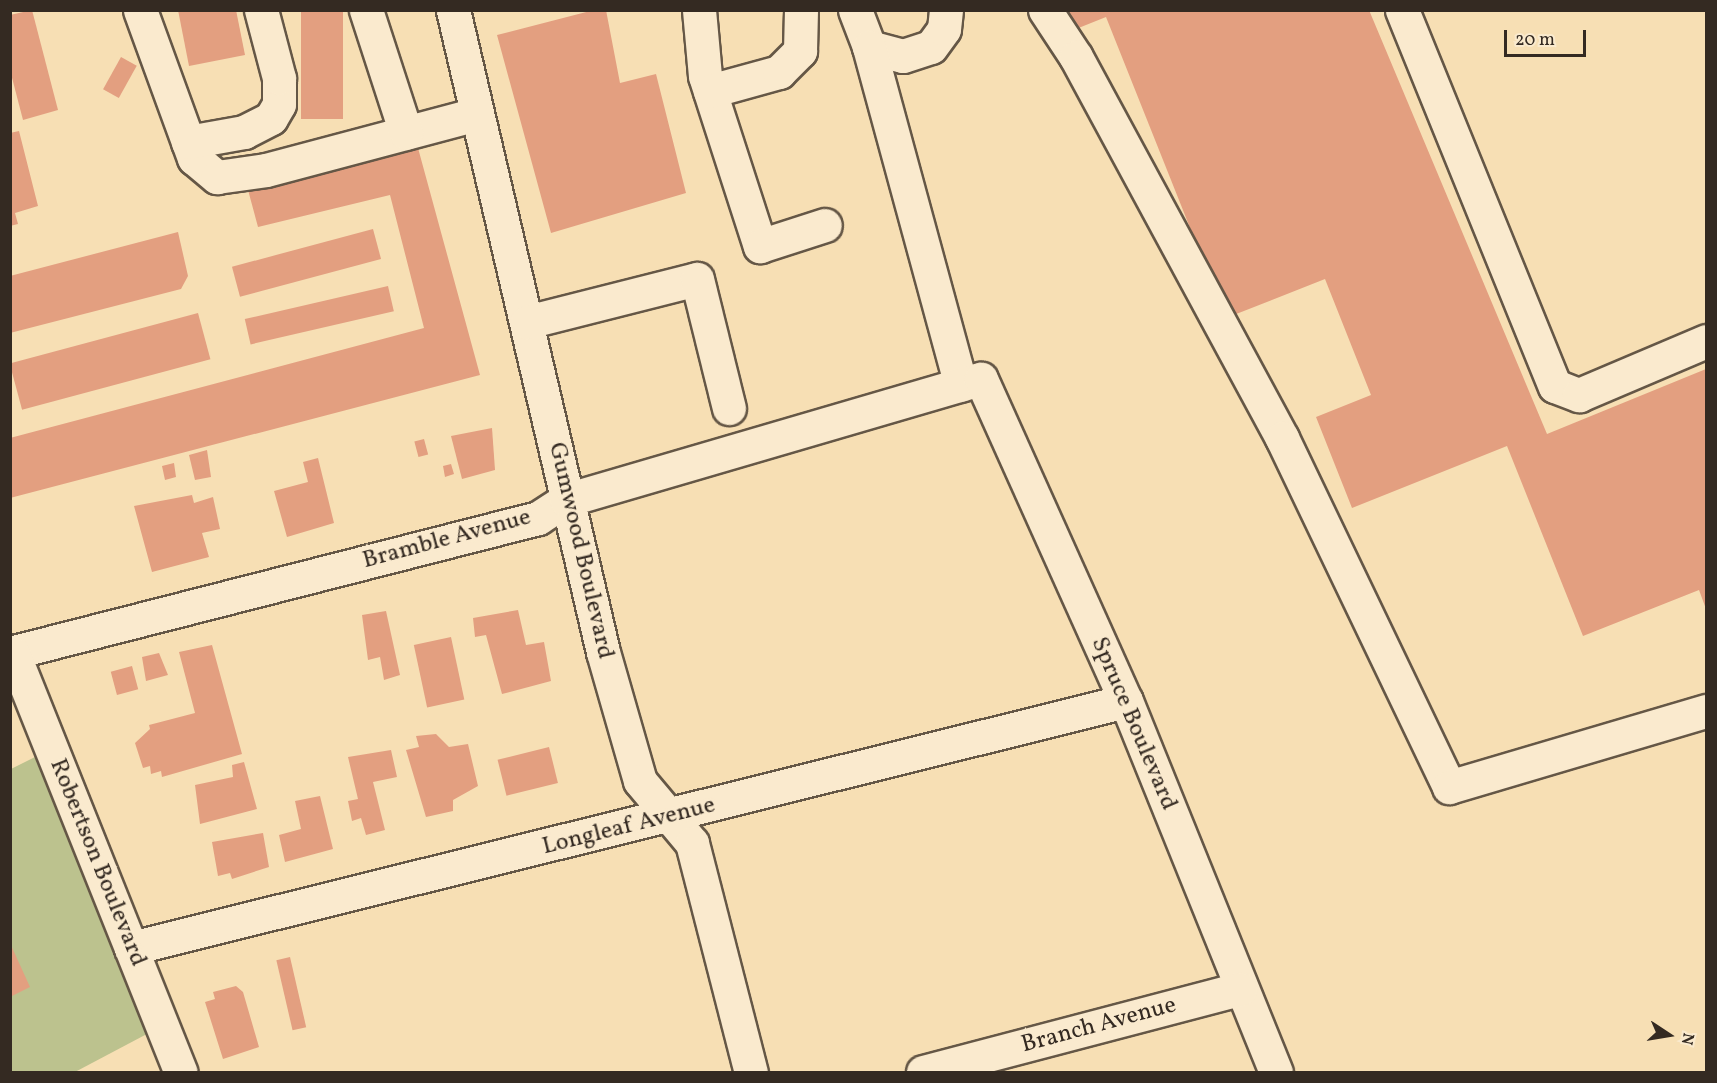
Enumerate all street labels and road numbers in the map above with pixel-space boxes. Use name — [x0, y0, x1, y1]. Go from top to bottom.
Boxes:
street label: Gumwood Boulevard — [541, 440, 619, 662]
street label: Bramble Avenue — [360, 504, 534, 576]
street label: Spruce Boulevard — [1084, 633, 1182, 815]
street label: Robertson Boulevard — [42, 755, 152, 971]
street label: Longleaf Avenue — [541, 792, 717, 862]
street label: Branch Avenue — [1018, 992, 1180, 1060]

